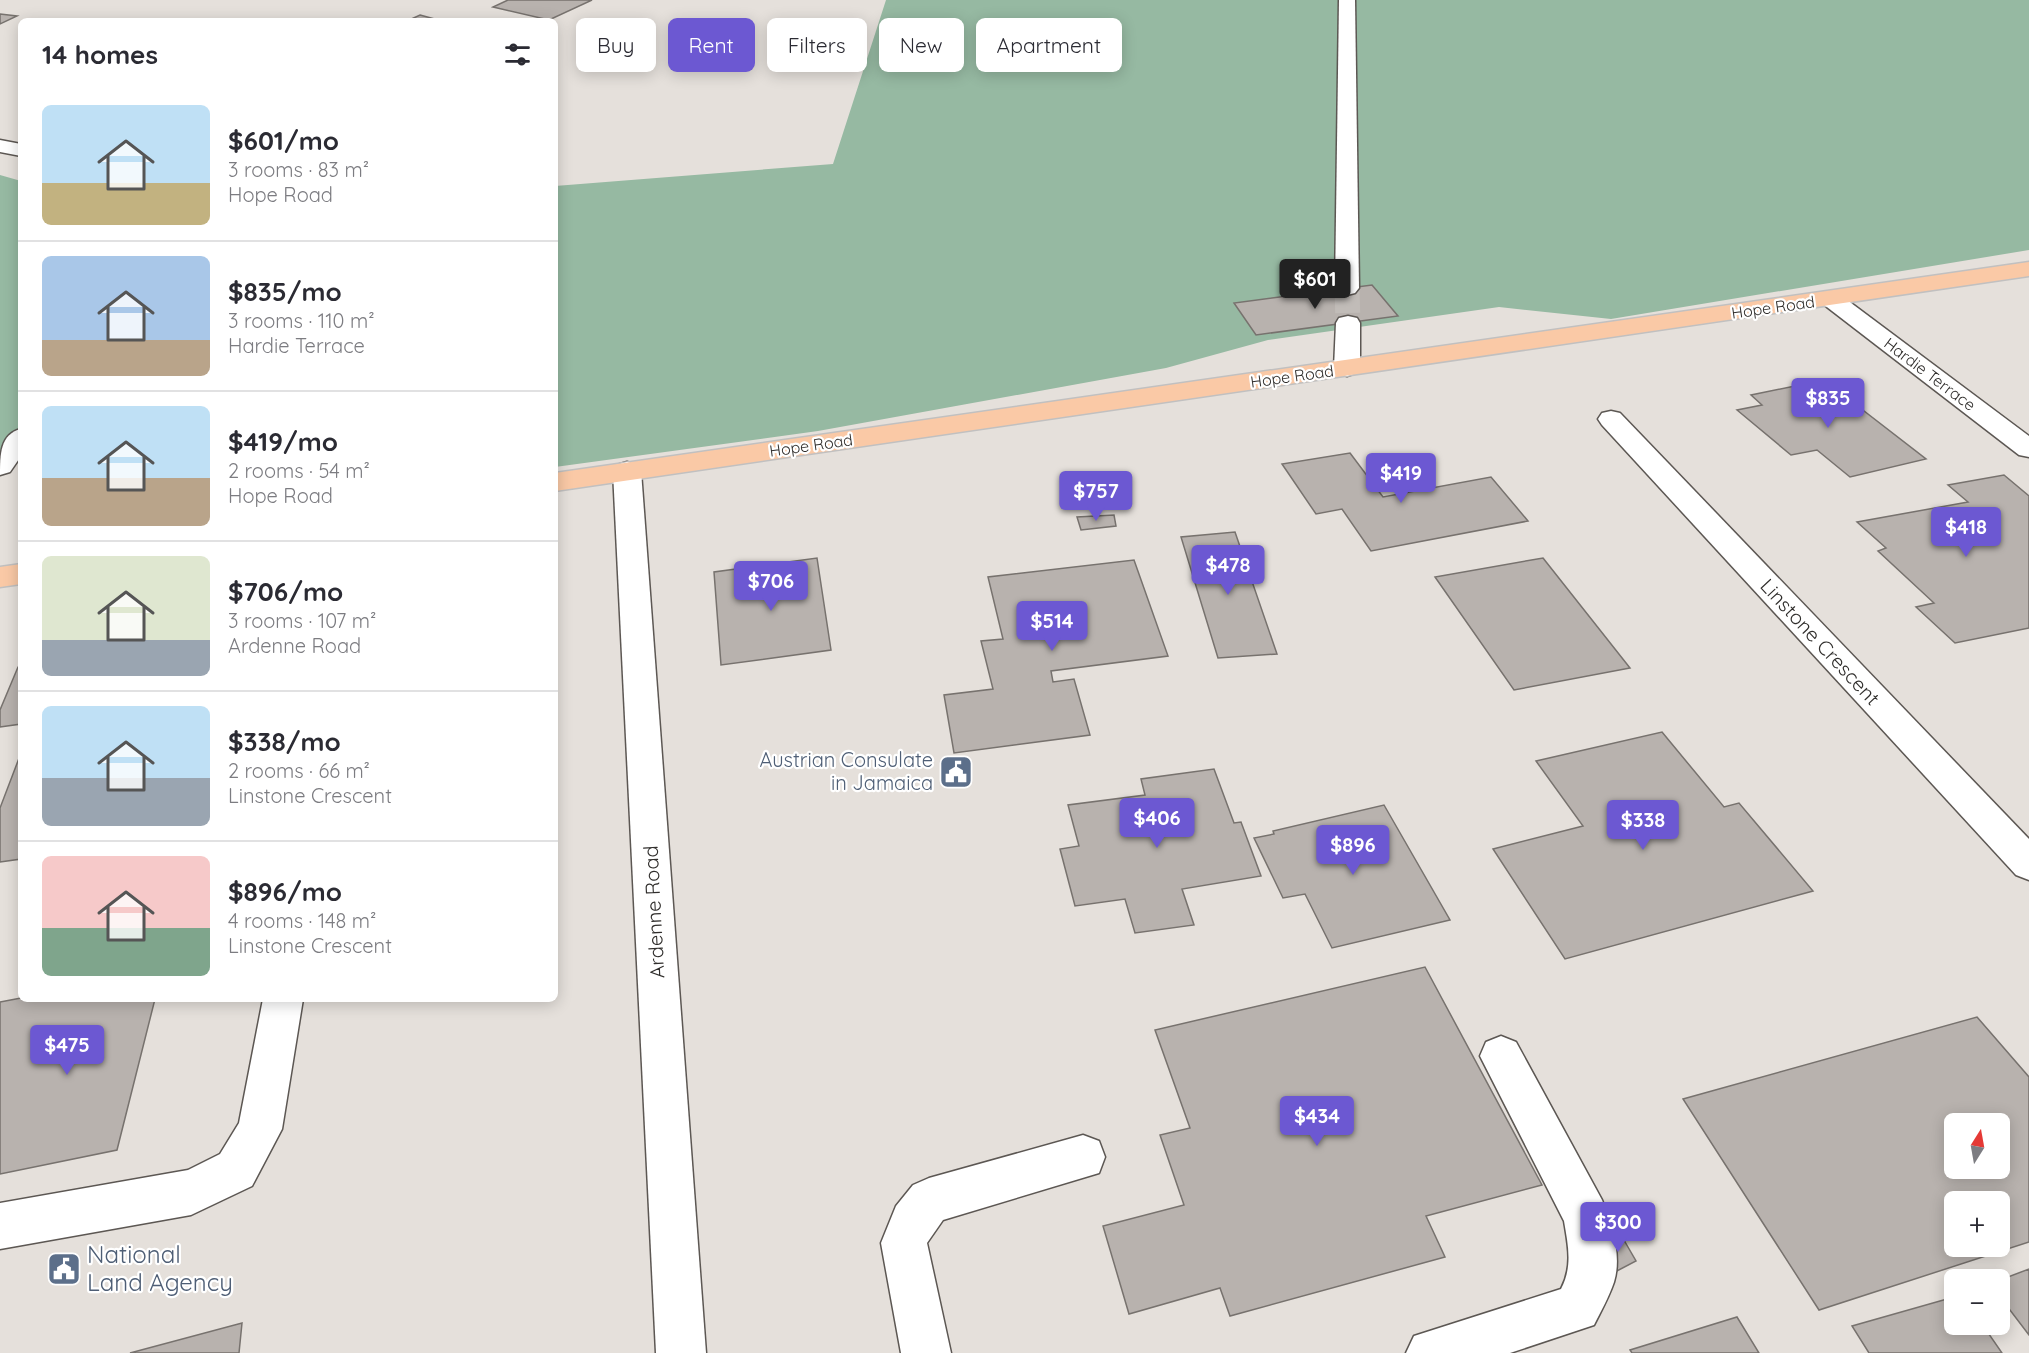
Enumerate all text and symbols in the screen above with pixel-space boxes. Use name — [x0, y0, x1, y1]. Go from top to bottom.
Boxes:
chip: Buy — [576, 18, 656, 72]
chip: Rent — [668, 18, 755, 72]
chip: Filters — [767, 18, 867, 72]
chip: New — [879, 18, 964, 72]
chip: Apartment — [976, 18, 1122, 72]
text: 14 homes — [42, 38, 158, 71]
icon: filters — [501, 38, 534, 71]
text: $601/mo — [228, 124, 339, 157]
icon: home — [90, 129, 162, 201]
text: 3 rooms · 83 m² — [228, 157, 369, 182]
text: Hope Road — [228, 182, 333, 207]
pin: $601 — [1279, 259, 1351, 310]
text: $601 — [1293, 266, 1337, 291]
text: $835/mo — [228, 275, 342, 308]
icon: home — [90, 280, 162, 352]
street label: Hope Road — [1730, 291, 1816, 323]
text: 3 rooms · 110 m² — [228, 308, 375, 333]
text: Hardie Terrace — [228, 333, 365, 358]
street label: Hardie Terrace — [1880, 333, 1980, 415]
street label: Hope Road — [1249, 360, 1335, 392]
pin: $835 — [1792, 378, 1864, 429]
text: $835 — [1805, 385, 1851, 410]
text: $419/mo — [228, 425, 338, 458]
street label: Hope Road — [768, 429, 854, 461]
icon: home — [90, 430, 162, 502]
pin: $419 — [1365, 453, 1437, 504]
text: 2 rooms · 54 m² — [228, 458, 370, 483]
text: $419 — [1380, 460, 1422, 485]
pin: $757 — [1060, 471, 1132, 522]
text: $757 — [1073, 478, 1119, 503]
text: Hope Road — [228, 483, 333, 508]
pin: $418 — [1930, 507, 2002, 558]
text: $418 — [1945, 514, 1987, 539]
pin: $478 — [1192, 545, 1264, 596]
text: $478 — [1205, 552, 1251, 577]
pin: $706 — [735, 561, 807, 612]
text: $706 — [748, 568, 794, 593]
street label: Linstone Crescent — [1755, 573, 1886, 710]
text: $706/mo — [228, 575, 343, 608]
icon: home — [90, 580, 162, 652]
pin: $514 — [1016, 601, 1088, 652]
text: 3 rooms · 107 m² — [228, 608, 376, 633]
text: $514 — [1031, 608, 1074, 633]
text: Ardenne Road — [228, 633, 361, 658]
text: $338/mo — [228, 725, 341, 758]
icon: home — [90, 730, 162, 802]
place label: Austrian Consulate in Jamaica — [759, 747, 933, 795]
public building icon: Austrian Consulate in Jamaica — [938, 754, 974, 790]
text: 2 rooms · 66 m² — [228, 758, 370, 783]
text: Linstone Crescent — [228, 783, 392, 808]
pin: $406 — [1121, 798, 1193, 849]
pin: $338 — [1607, 800, 1679, 851]
text: $406 — [1133, 805, 1181, 830]
text: $338 — [1621, 807, 1665, 832]
pin: $896 — [1317, 825, 1389, 876]
text: $896 — [1330, 832, 1376, 857]
street label: Ardenne Road — [638, 845, 669, 979]
text: $896/mo — [228, 875, 342, 908]
icon: home — [90, 880, 162, 952]
text: 4 rooms · 148 m² — [228, 908, 376, 933]
text: Linstone Crescent — [228, 933, 392, 958]
pin: $475 — [31, 1025, 103, 1076]
text: $475 — [44, 1032, 90, 1057]
pin: $434 — [1281, 1096, 1353, 1147]
text: $434 — [1294, 1103, 1340, 1128]
north arrow — [1944, 1113, 2010, 1179]
map controls — [1944, 1113, 2010, 1335]
button: + — [1944, 1191, 2010, 1257]
pin: $300 — [1582, 1202, 1654, 1253]
text: $300 — [1594, 1209, 1642, 1234]
place label: National Land Agency — [87, 1239, 233, 1297]
public building icon: National Land Agency — [46, 1251, 82, 1287]
button: − — [1944, 1269, 2010, 1335]

